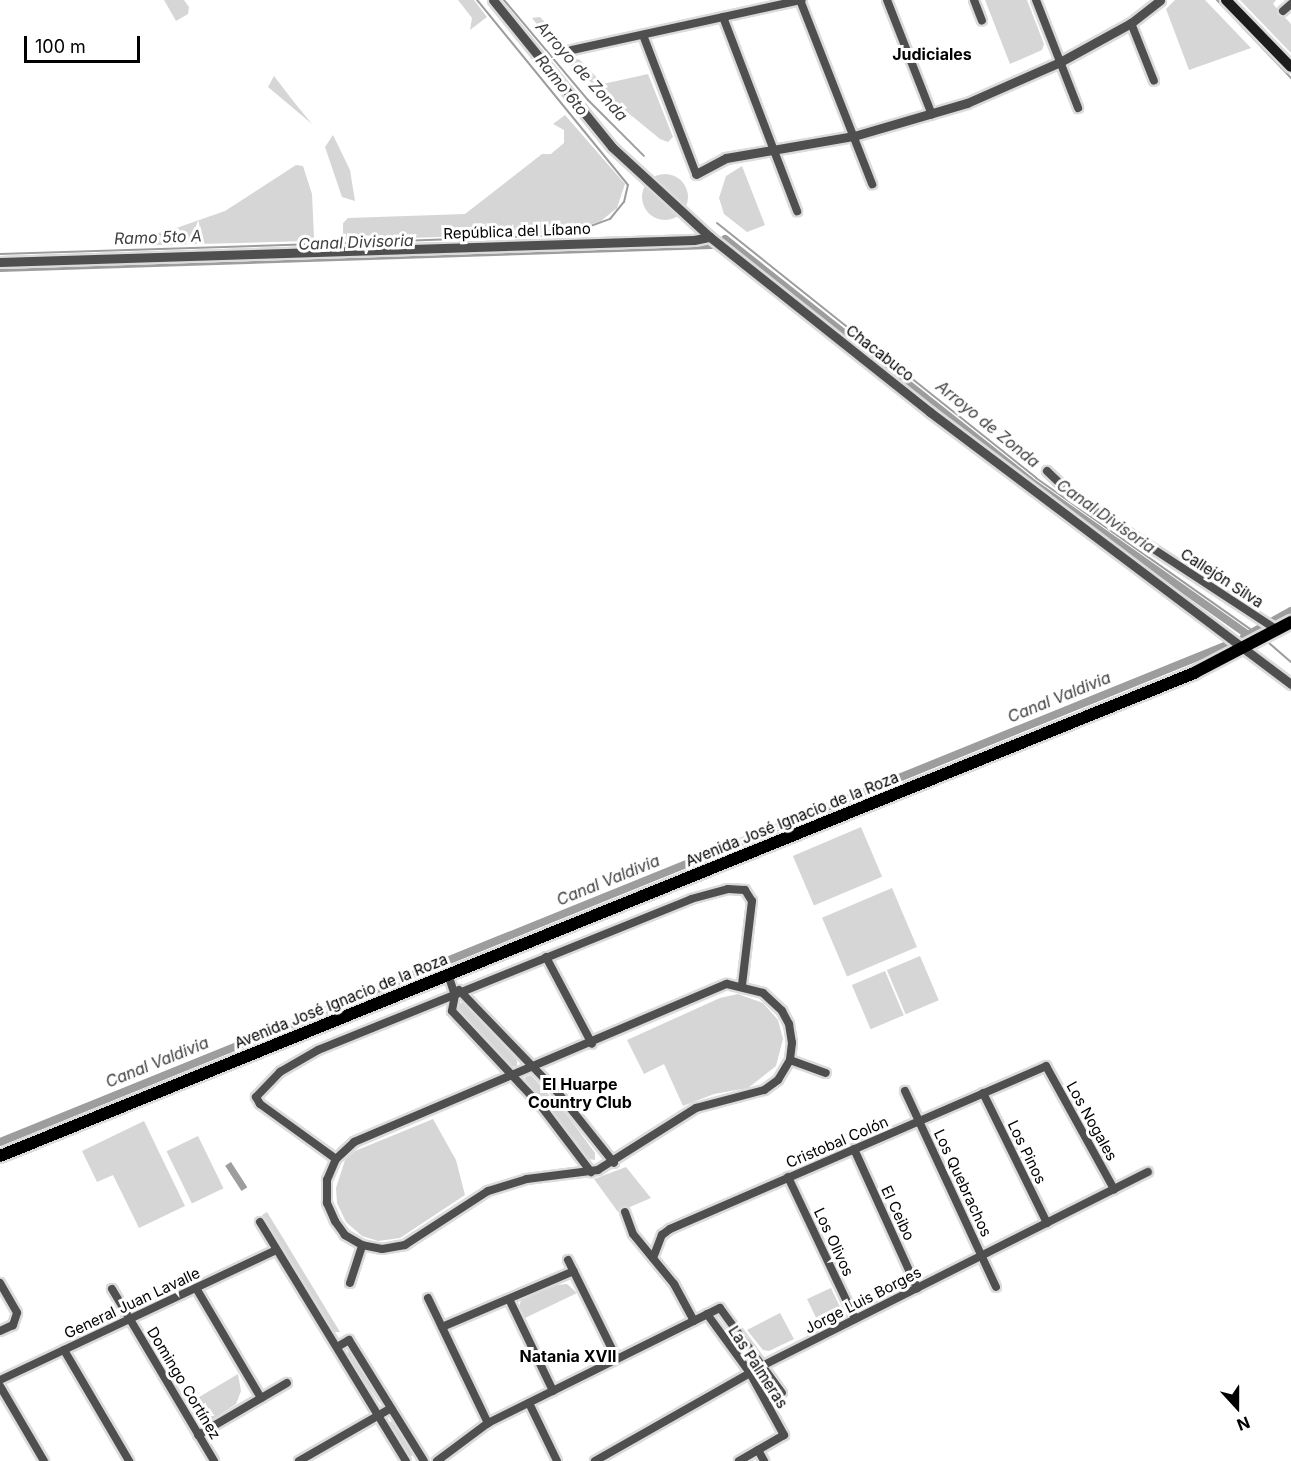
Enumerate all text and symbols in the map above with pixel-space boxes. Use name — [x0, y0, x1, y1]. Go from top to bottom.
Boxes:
water label: Arroyo de Zonda — [532, 17, 632, 125]
scale bar — [27, 24, 142, 62]
text: 100 m — [35, 36, 86, 57]
district label: Judiciales — [892, 44, 972, 64]
water label: Ramo 6to — [532, 51, 592, 119]
street label: República del Líbano — [443, 219, 591, 243]
water label: Ramo 5to A — [114, 226, 202, 248]
water label: Canal Divisoria — [298, 230, 414, 254]
street label: Chacabuco — [843, 321, 917, 385]
water label: Arroyo de Zonda — [932, 376, 1044, 472]
water label: Canal Divisoria — [1053, 475, 1159, 557]
street label: Callejón Silva — [1177, 545, 1267, 611]
water label: Canal Valdivia — [1005, 668, 1113, 726]
street label: Avenida José Ignacio de la Roza — [683, 768, 901, 870]
water label: Canal Valdivia — [554, 851, 662, 909]
street label: Avenida José Ignacio de la Roza — [232, 950, 450, 1052]
water label: Canal Valdivia — [103, 1033, 211, 1091]
district label: El Huarpe Country Club — [528, 1074, 632, 1112]
street label: Los Nogales — [1063, 1078, 1121, 1164]
street label: Cristobal Colón — [783, 1112, 891, 1172]
street label: Los Pinos — [1004, 1117, 1050, 1187]
street label: Los Quebrachos — [930, 1126, 996, 1240]
street label: El Ceibo — [878, 1183, 918, 1243]
street label: Los Olivos — [810, 1205, 858, 1279]
street label: Jorge Luis Borges — [802, 1263, 924, 1337]
street label: General Juan Lavalle — [61, 1264, 203, 1342]
street label: Las Palmeras — [725, 1322, 791, 1412]
street label: Domingo Cortínez — [143, 1324, 225, 1442]
district label: Natania XVII — [520, 1346, 616, 1366]
north arrow — [1207, 1377, 1267, 1437]
text: N — [1234, 1412, 1253, 1435]

